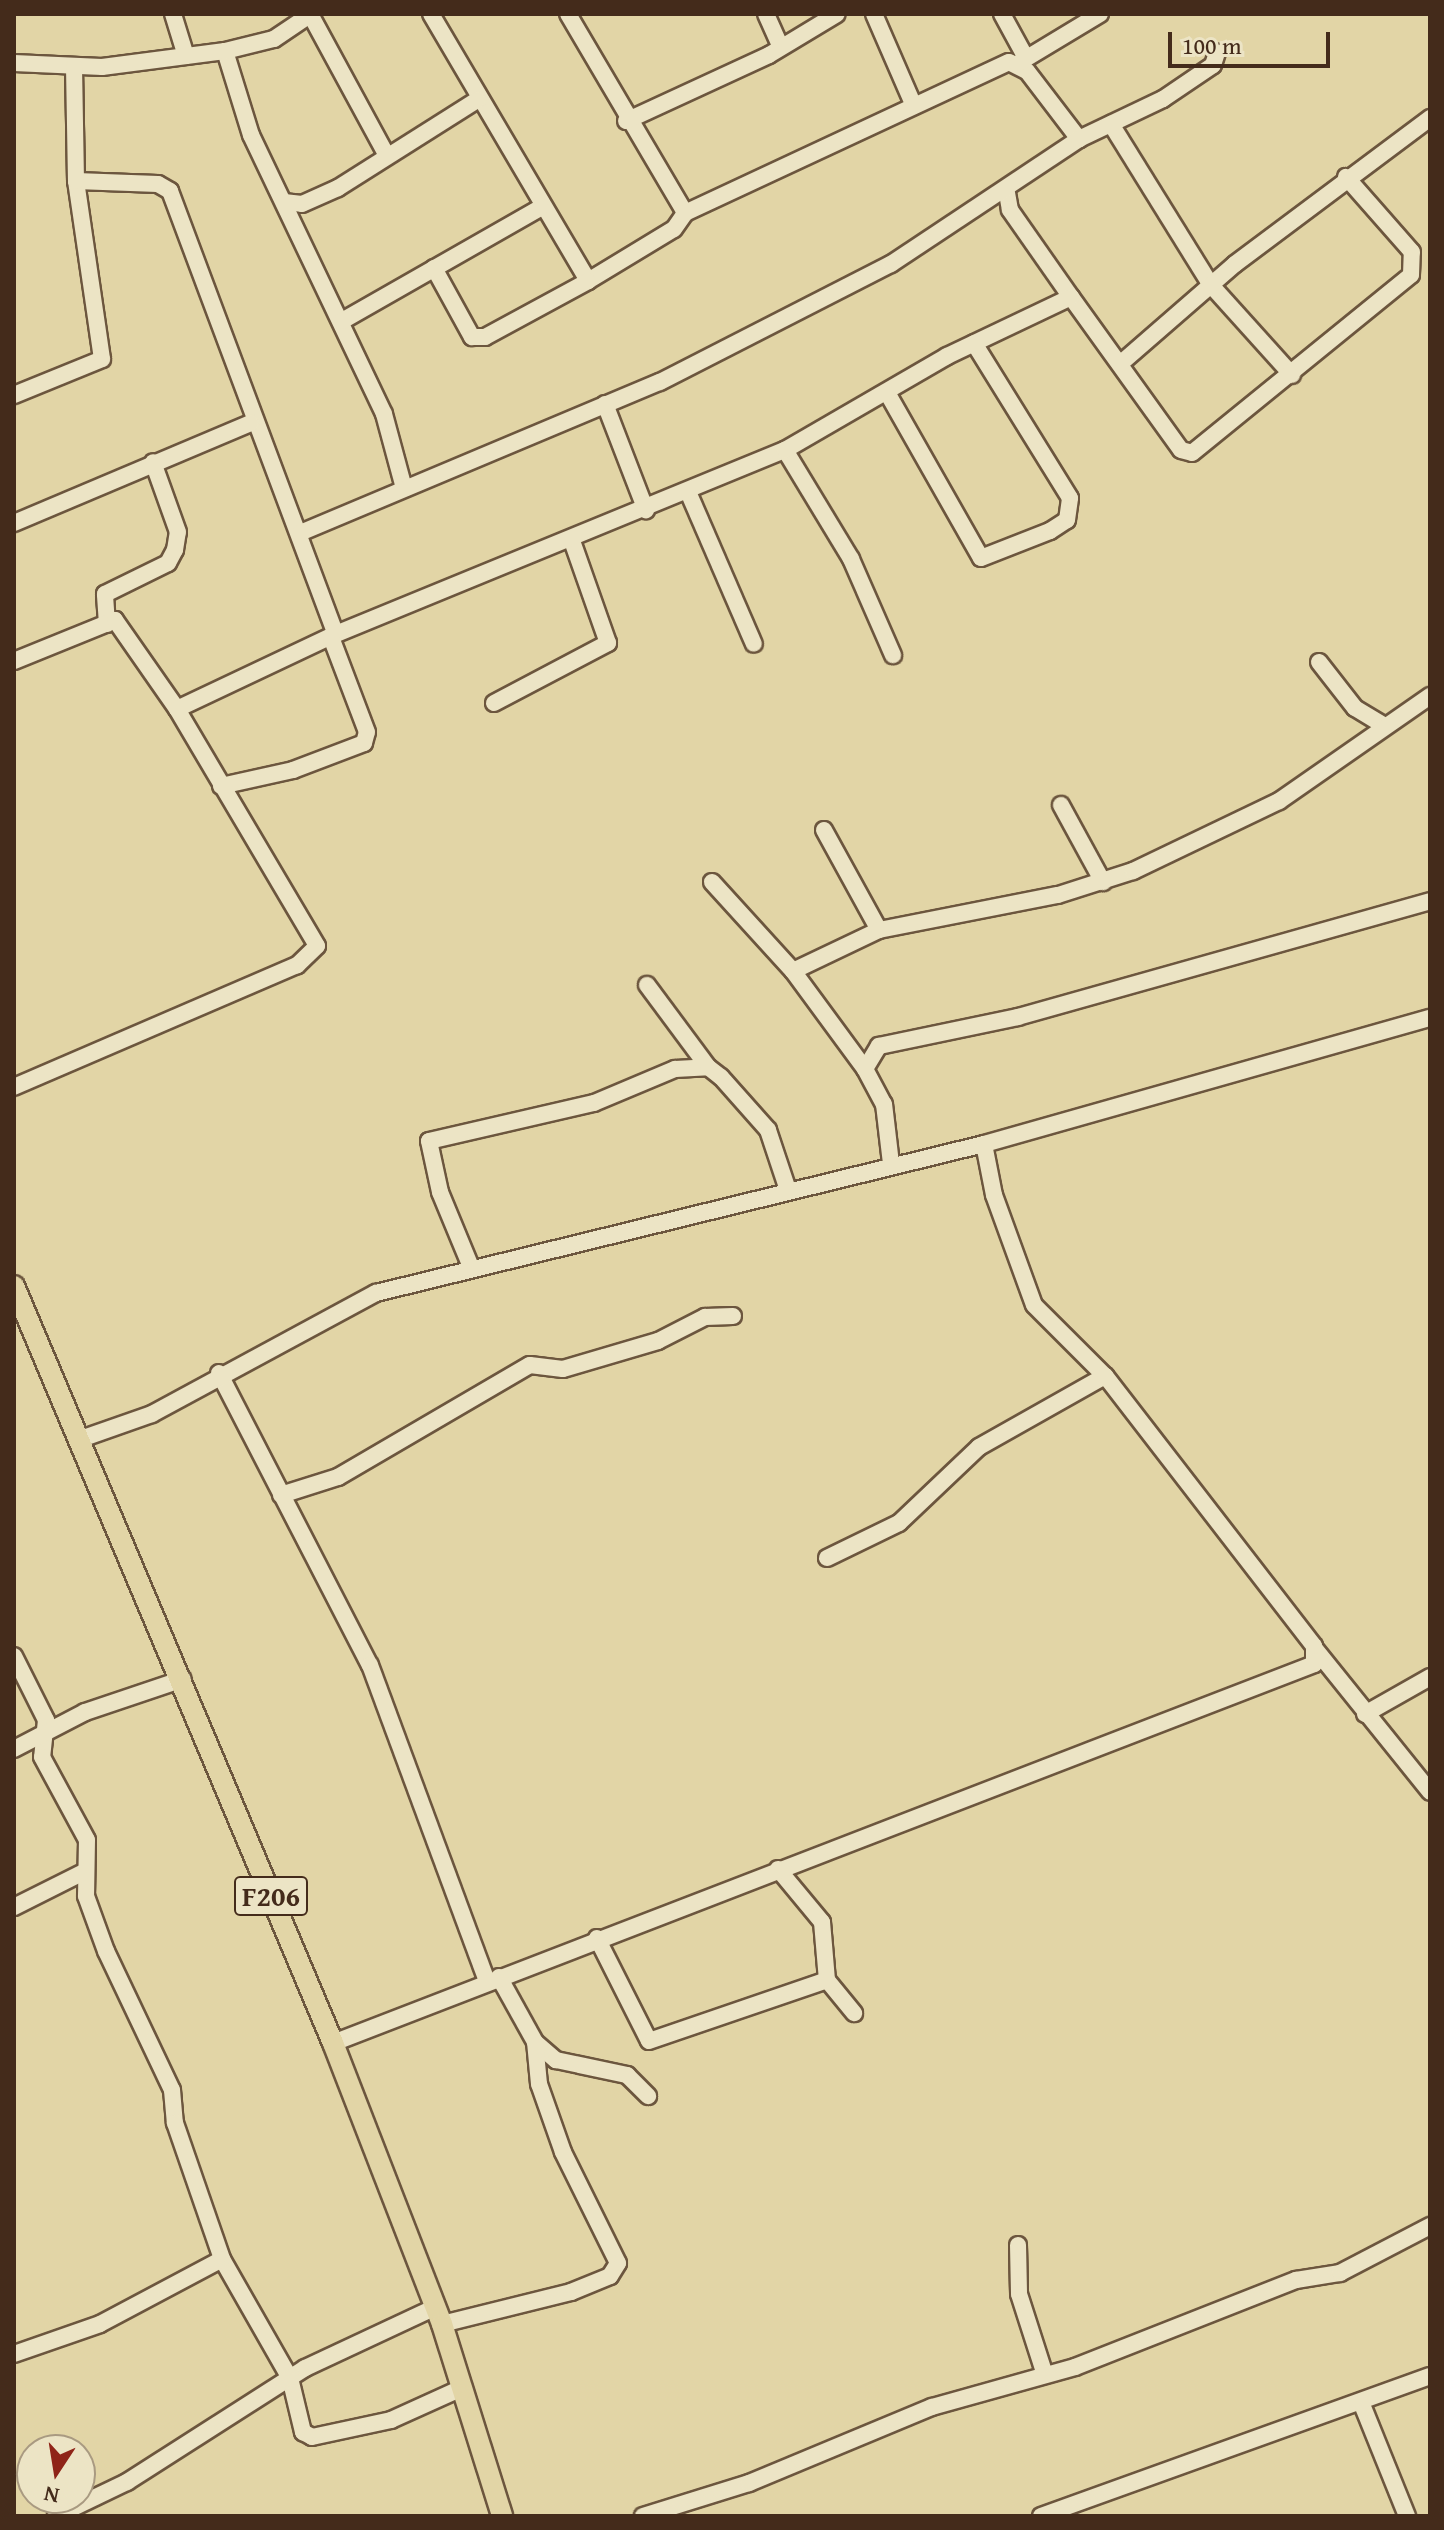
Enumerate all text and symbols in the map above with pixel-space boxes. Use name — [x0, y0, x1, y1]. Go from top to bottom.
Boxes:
scale bar — [1172, 16, 1334, 66]
text: 100 m — [1182, 28, 1242, 63]
road number: F206 — [233, 1872, 309, 1920]
north arrow — [16, 2434, 96, 2514]
text: N — [41, 2478, 62, 2513]

